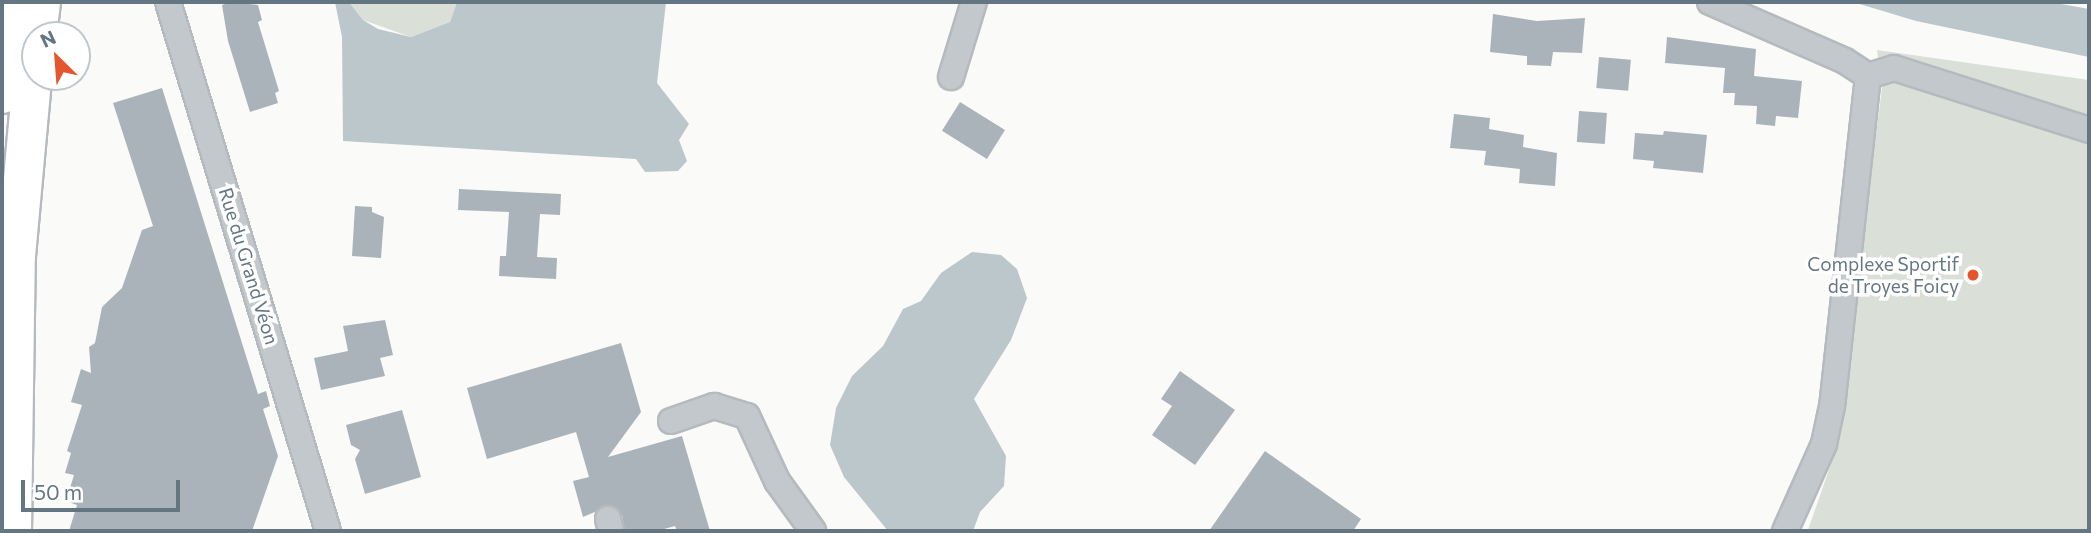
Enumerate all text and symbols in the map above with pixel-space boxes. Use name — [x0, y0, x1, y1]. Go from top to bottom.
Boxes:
north arrow — [21, 21, 91, 91]
text: N — [36, 25, 59, 52]
street label: Rue du Grand Véon — [214, 185, 284, 347]
place label: Complexe Sportif de Troyes Foicy — [1807, 253, 1959, 297]
marker: Complexe Sportif de Troyes Foicy — [1965, 267, 1981, 283]
scale bar — [24, 466, 184, 510]
text: 50 m — [34, 479, 82, 504]

